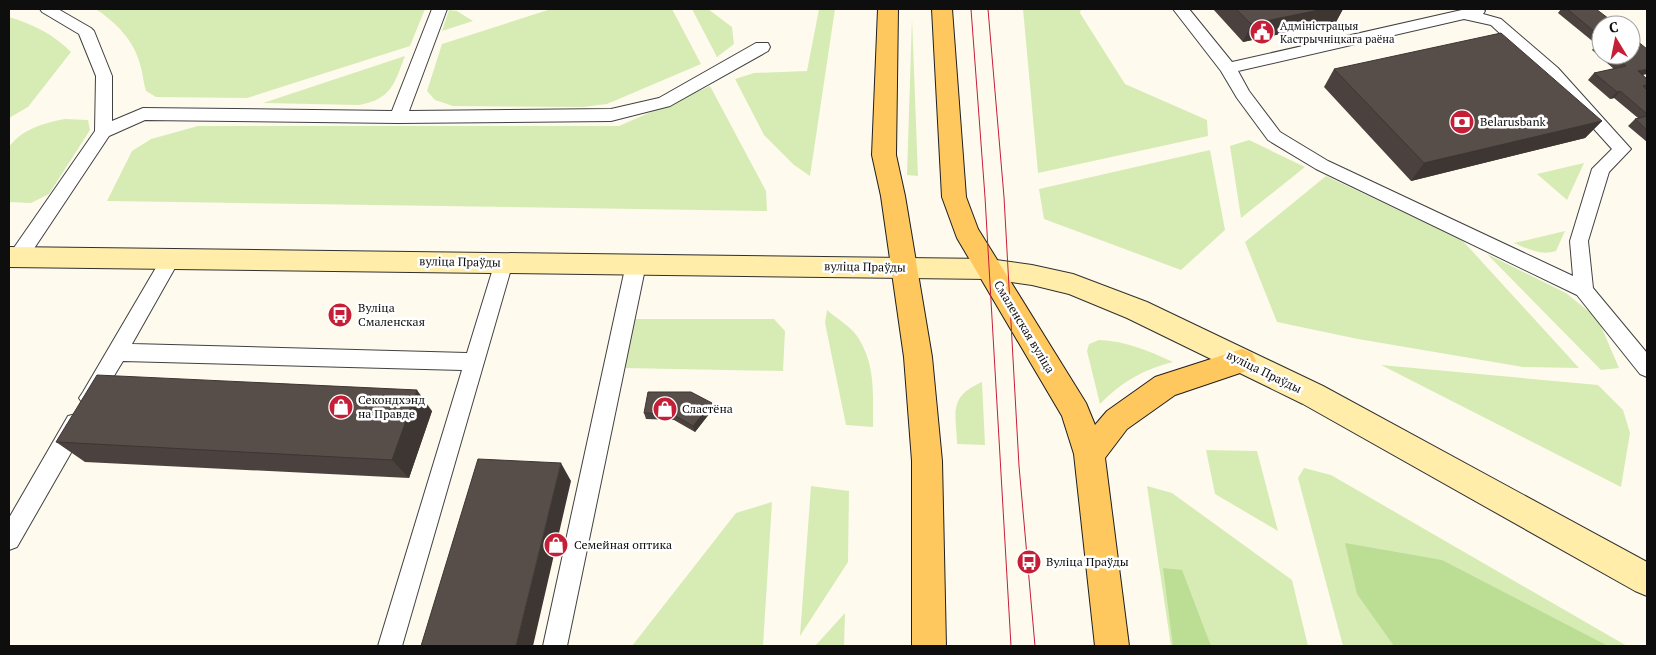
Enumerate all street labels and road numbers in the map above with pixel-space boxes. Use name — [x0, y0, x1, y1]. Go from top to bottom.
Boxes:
street label: вуліца Праўды — [419, 253, 501, 270]
street label: вуліца Праўды — [824, 258, 906, 275]
street label: Смаленская вуліца — [991, 278, 1058, 376]
street label: вуліца Праўды — [1224, 347, 1304, 396]

